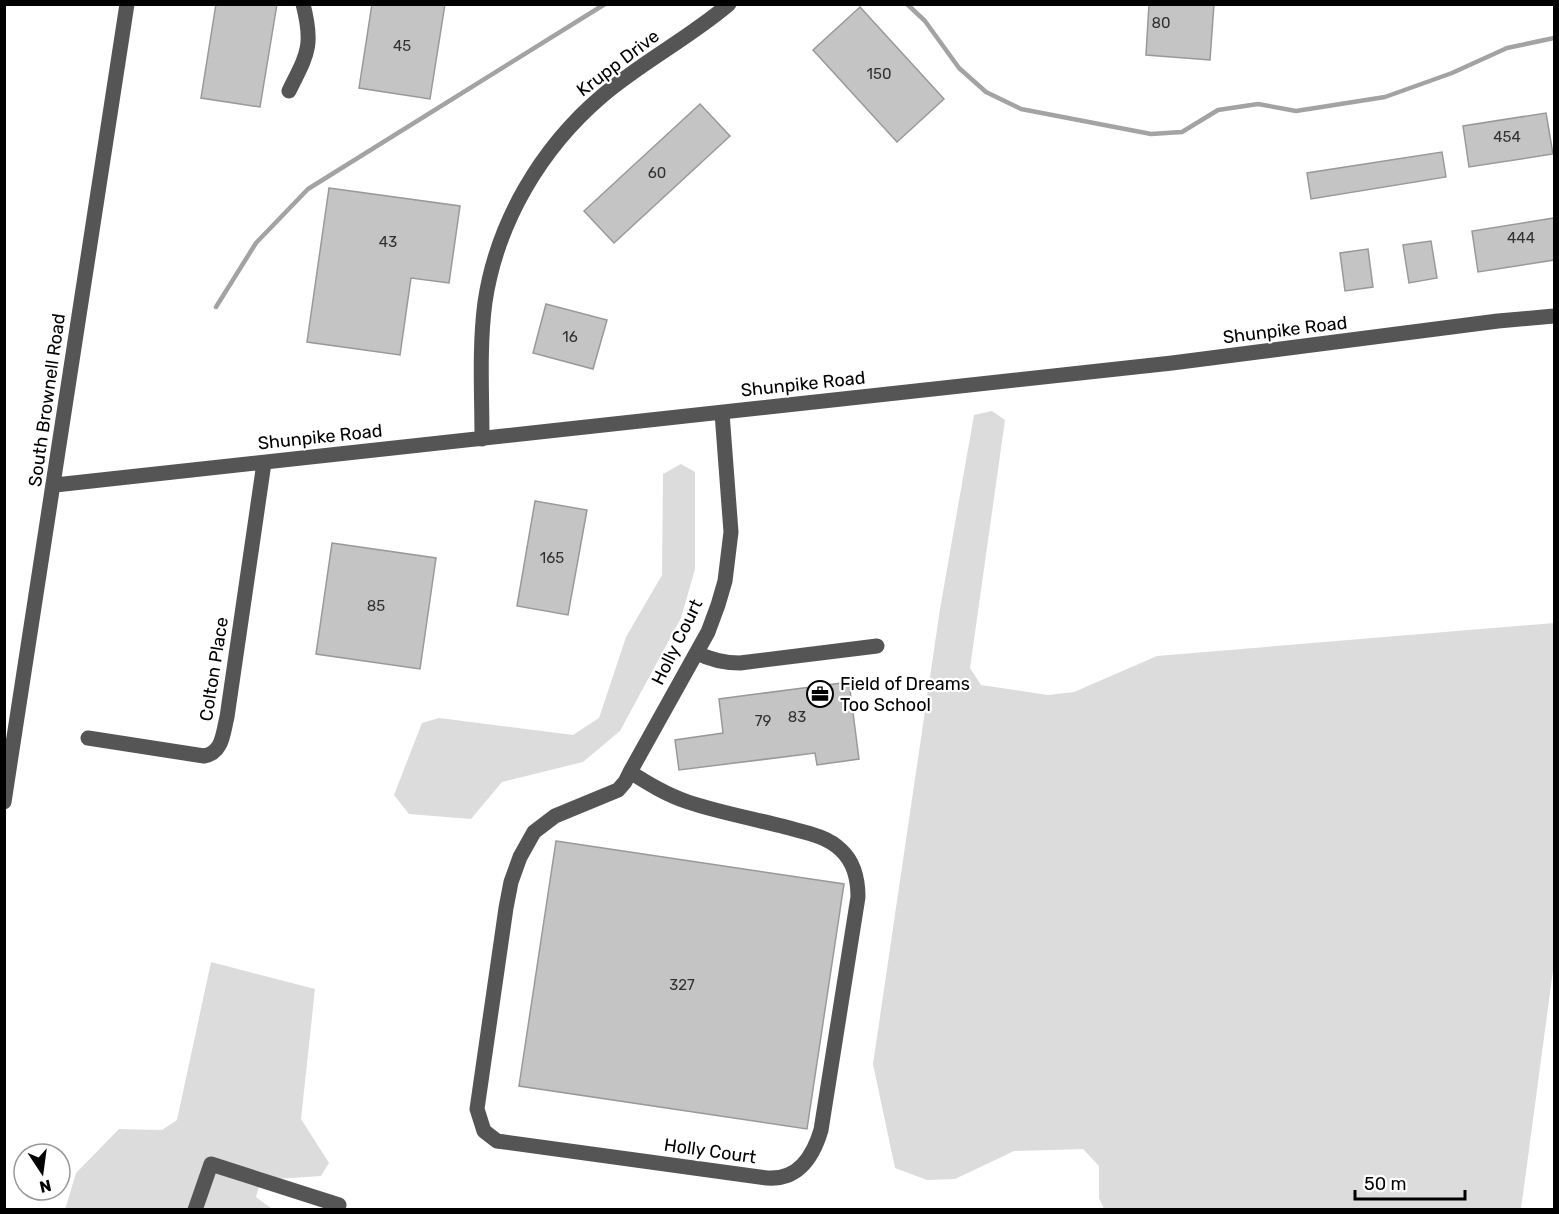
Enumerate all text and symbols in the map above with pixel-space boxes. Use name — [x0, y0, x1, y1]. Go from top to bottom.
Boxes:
house number: 80 — [1151, 14, 1171, 32]
street label: Krupp Drive — [572, 25, 664, 101]
house number: 45 — [393, 37, 411, 55]
house number: 150 — [867, 65, 891, 83]
house number: 454 — [1493, 128, 1521, 146]
house number: 60 — [648, 164, 666, 182]
house number: 444 — [1507, 229, 1535, 247]
house number: 43 — [379, 233, 397, 251]
street label: Shunpike Road — [1222, 311, 1348, 349]
street label: South Brownell Road — [24, 312, 70, 488]
house number: 16 — [562, 328, 578, 346]
street label: Shunpike Road — [740, 367, 866, 401]
street label: Shunpike Road — [257, 420, 383, 454]
house number: 165 — [540, 549, 564, 567]
street label: Holly Court — [647, 595, 707, 689]
house number: 85 — [367, 597, 385, 615]
street label: Colton Place — [195, 615, 233, 723]
place label: Field of Dreams Too School — [840, 673, 970, 716]
office icon: Field of Dreams Too School — [805, 679, 835, 709]
house number: 83 — [788, 708, 806, 726]
house number: 79 — [755, 712, 771, 730]
house number: 327 — [669, 976, 695, 994]
street label: Holly Court — [662, 1134, 758, 1168]
north arrow — [12, 1142, 72, 1202]
scale bar — [1355, 1163, 1464, 1201]
text: 50 m — [1364, 1173, 1407, 1195]
text: N — [38, 1176, 53, 1197]

